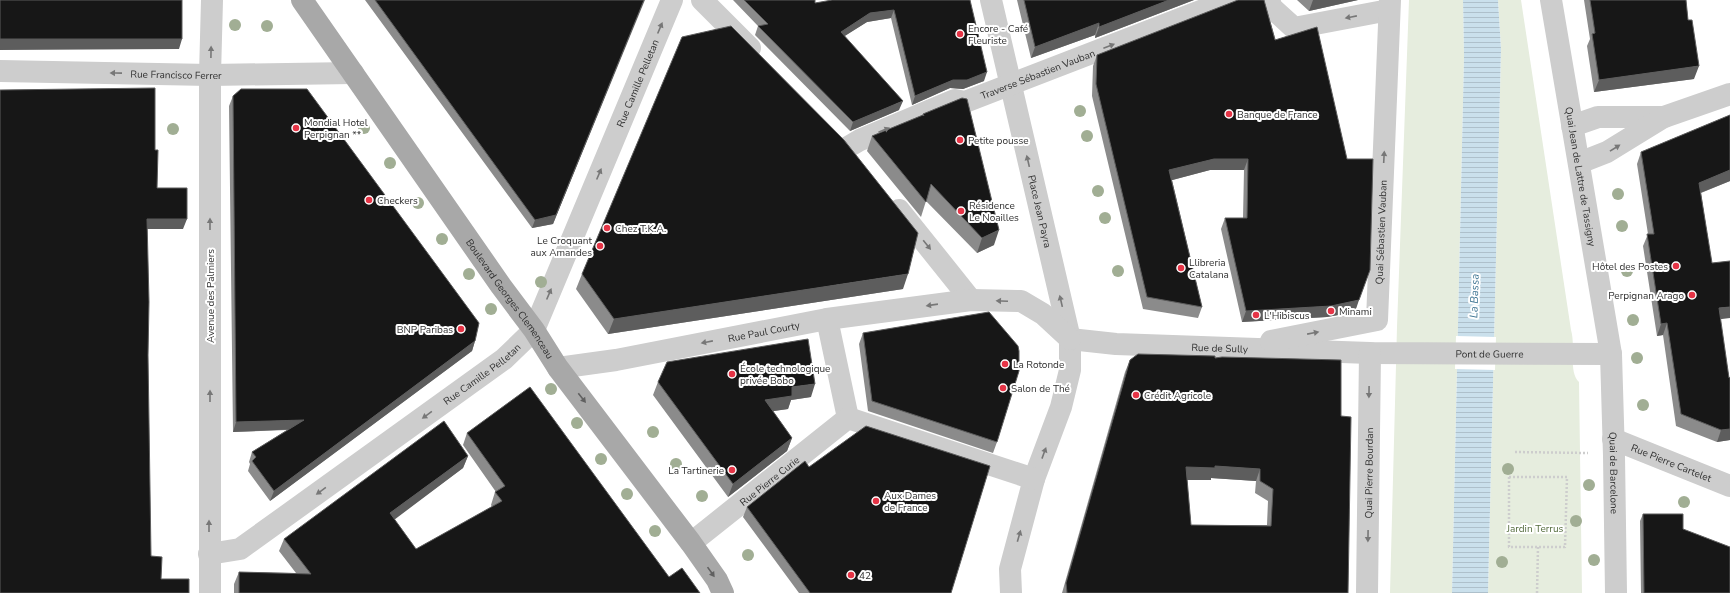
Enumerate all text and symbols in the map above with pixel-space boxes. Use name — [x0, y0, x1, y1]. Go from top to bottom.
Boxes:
one-way arrow — [1345, 14, 1357, 20]
one-way arrow — [657, 22, 663, 34]
place label: Encore - Café Fleuriste — [968, 22, 1028, 48]
marker: Encore - Café Fleuriste — [955, 29, 965, 39]
street label: Rue Camille Pelletan — [614, 37, 663, 130]
one-way arrow — [1104, 43, 1116, 49]
one-way arrow — [208, 45, 214, 58]
street label: Traverse Sébastien Vauban — [979, 46, 1097, 103]
street label: Rue Francisco Ferrer — [130, 67, 222, 83]
one-way arrow — [109, 70, 122, 76]
street label: Quai Jean de Lattre de Tassigny — [1561, 106, 1599, 248]
place label: Banque de France — [1237, 108, 1318, 122]
marker: Banque de France — [1224, 109, 1234, 119]
place label: Mondial Hotel Perpignan ** — [304, 116, 368, 142]
marker: Mondial Hotel Perpignan ** — [291, 123, 301, 133]
one-way arrow — [878, 127, 890, 133]
place label: Petite pousse — [968, 134, 1029, 148]
marker: Petite pousse — [955, 135, 965, 145]
one-way arrow — [1609, 144, 1621, 151]
one-way arrow — [1380, 151, 1387, 163]
one-way arrow — [1025, 155, 1031, 167]
one-way arrow — [596, 169, 602, 180]
street label: Place Jean Payra — [1024, 174, 1055, 249]
street label: Quai Sébastien Vauban — [1372, 180, 1391, 285]
place label: Checkers — [377, 194, 418, 208]
marker: Checkers — [364, 195, 374, 205]
place label: Résidence Le Noailles — [969, 199, 1019, 225]
marker: Résidence Le Noailles — [956, 206, 966, 216]
one-way arrow — [207, 217, 213, 230]
place label: Chez T.K.A. — [615, 222, 666, 236]
marker: Chez T.K.A. — [602, 223, 612, 233]
place label: Le Croquant aux Amandes — [530, 234, 592, 260]
street label: Boulevard Georges Clemenceau — [462, 236, 556, 362]
one-way arrow — [923, 240, 931, 251]
marker: Le Croquant aux Amandes — [595, 241, 605, 251]
street label: Avenue des Palmiers — [204, 249, 218, 343]
place label: Llibreria Catalana — [1189, 256, 1229, 282]
place label: Hôtel des Postes — [1592, 260, 1668, 274]
marker: Hôtel des Postes — [1671, 261, 1681, 271]
marker: Llibreria Catalana — [1176, 263, 1186, 273]
water label: La Bassa — [1466, 273, 1483, 318]
one-way arrow — [547, 288, 553, 300]
place label: Perpignan Arago — [1608, 289, 1684, 303]
marker: Perpignan Arago — [1687, 290, 1697, 300]
one-way arrow — [1058, 295, 1064, 307]
one-way arrow — [996, 297, 1008, 304]
one-way arrow — [926, 302, 938, 308]
place label: Minami — [1339, 305, 1372, 319]
marker: Minami — [1326, 306, 1336, 316]
place label: L'Hibiscus — [1264, 309, 1310, 323]
marker: L'Hibiscus — [1251, 310, 1261, 320]
street label: Rue Paul Courty — [727, 318, 802, 346]
place label: BNP Paribas — [397, 323, 453, 337]
marker: BNP Paribas — [456, 324, 466, 334]
one-way arrow — [1307, 329, 1320, 335]
one-way arrow — [701, 339, 713, 345]
street label: Rue Camille Pelletan — [441, 341, 524, 409]
street label: Rue de Sully — [1191, 341, 1249, 357]
street label: Pont de Guerre — [1456, 347, 1524, 362]
place label: La Rotonde — [1013, 358, 1064, 372]
marker: La Rotonde — [1000, 359, 1010, 369]
place label: École technologique privée Bobo — [740, 362, 830, 388]
marker: École technologique privée Bobo — [727, 369, 737, 379]
place label: Salon de Thé — [1011, 382, 1070, 396]
marker: Salon de Thé — [998, 383, 1008, 393]
one-way arrow — [1366, 386, 1372, 399]
one-way arrow — [207, 389, 213, 402]
place label: Crédit Agricole — [1144, 389, 1211, 403]
marker: Crédit Agricole — [1131, 390, 1141, 400]
one-way arrow — [578, 393, 586, 404]
one-way arrow — [421, 411, 432, 419]
street label: Quai Pierre Bourdan — [1362, 428, 1377, 519]
street label: Quai de Barcelone — [1605, 432, 1621, 514]
street label: Rue Pierre Cartelet — [1629, 441, 1714, 486]
one-way arrow — [1041, 447, 1047, 459]
street label: Rue Pierre Curie — [737, 453, 803, 510]
place label: La Tartinerie — [668, 464, 724, 478]
marker: La Tartinerie — [727, 465, 737, 475]
one-way arrow — [316, 487, 326, 495]
place label: Aux Dames de France — [884, 489, 936, 515]
marker: Aux Dames de France — [871, 496, 881, 506]
one-way arrow — [206, 519, 212, 532]
park label: Jardin Terrus — [1506, 522, 1563, 536]
one-way arrow — [1016, 530, 1022, 542]
one-way arrow — [1365, 530, 1371, 543]
one-way arrow — [707, 566, 715, 577]
place label: 42 — [859, 569, 871, 583]
marker: 42 — [846, 570, 856, 580]

